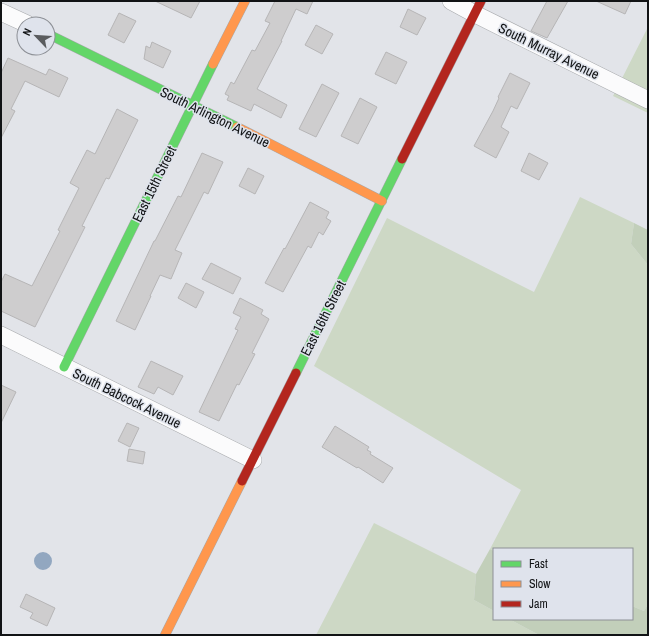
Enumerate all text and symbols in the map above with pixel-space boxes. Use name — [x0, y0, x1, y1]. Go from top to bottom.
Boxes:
north arrow — [16, 16, 56, 56]
street label: South Murray Avenue — [496, 19, 602, 83]
text: N — [19, 26, 35, 38]
street label: South Arlington Avenue — [157, 83, 273, 151]
street label: East 15th Street — [128, 143, 180, 225]
street label: East 16th Street — [296, 277, 350, 359]
street label: South Babcock Avenue — [70, 364, 184, 432]
legend — [493, 548, 633, 620]
text: Fast — [529, 556, 548, 572]
text: Slow — [529, 576, 551, 592]
text: Jam — [529, 596, 548, 612]

